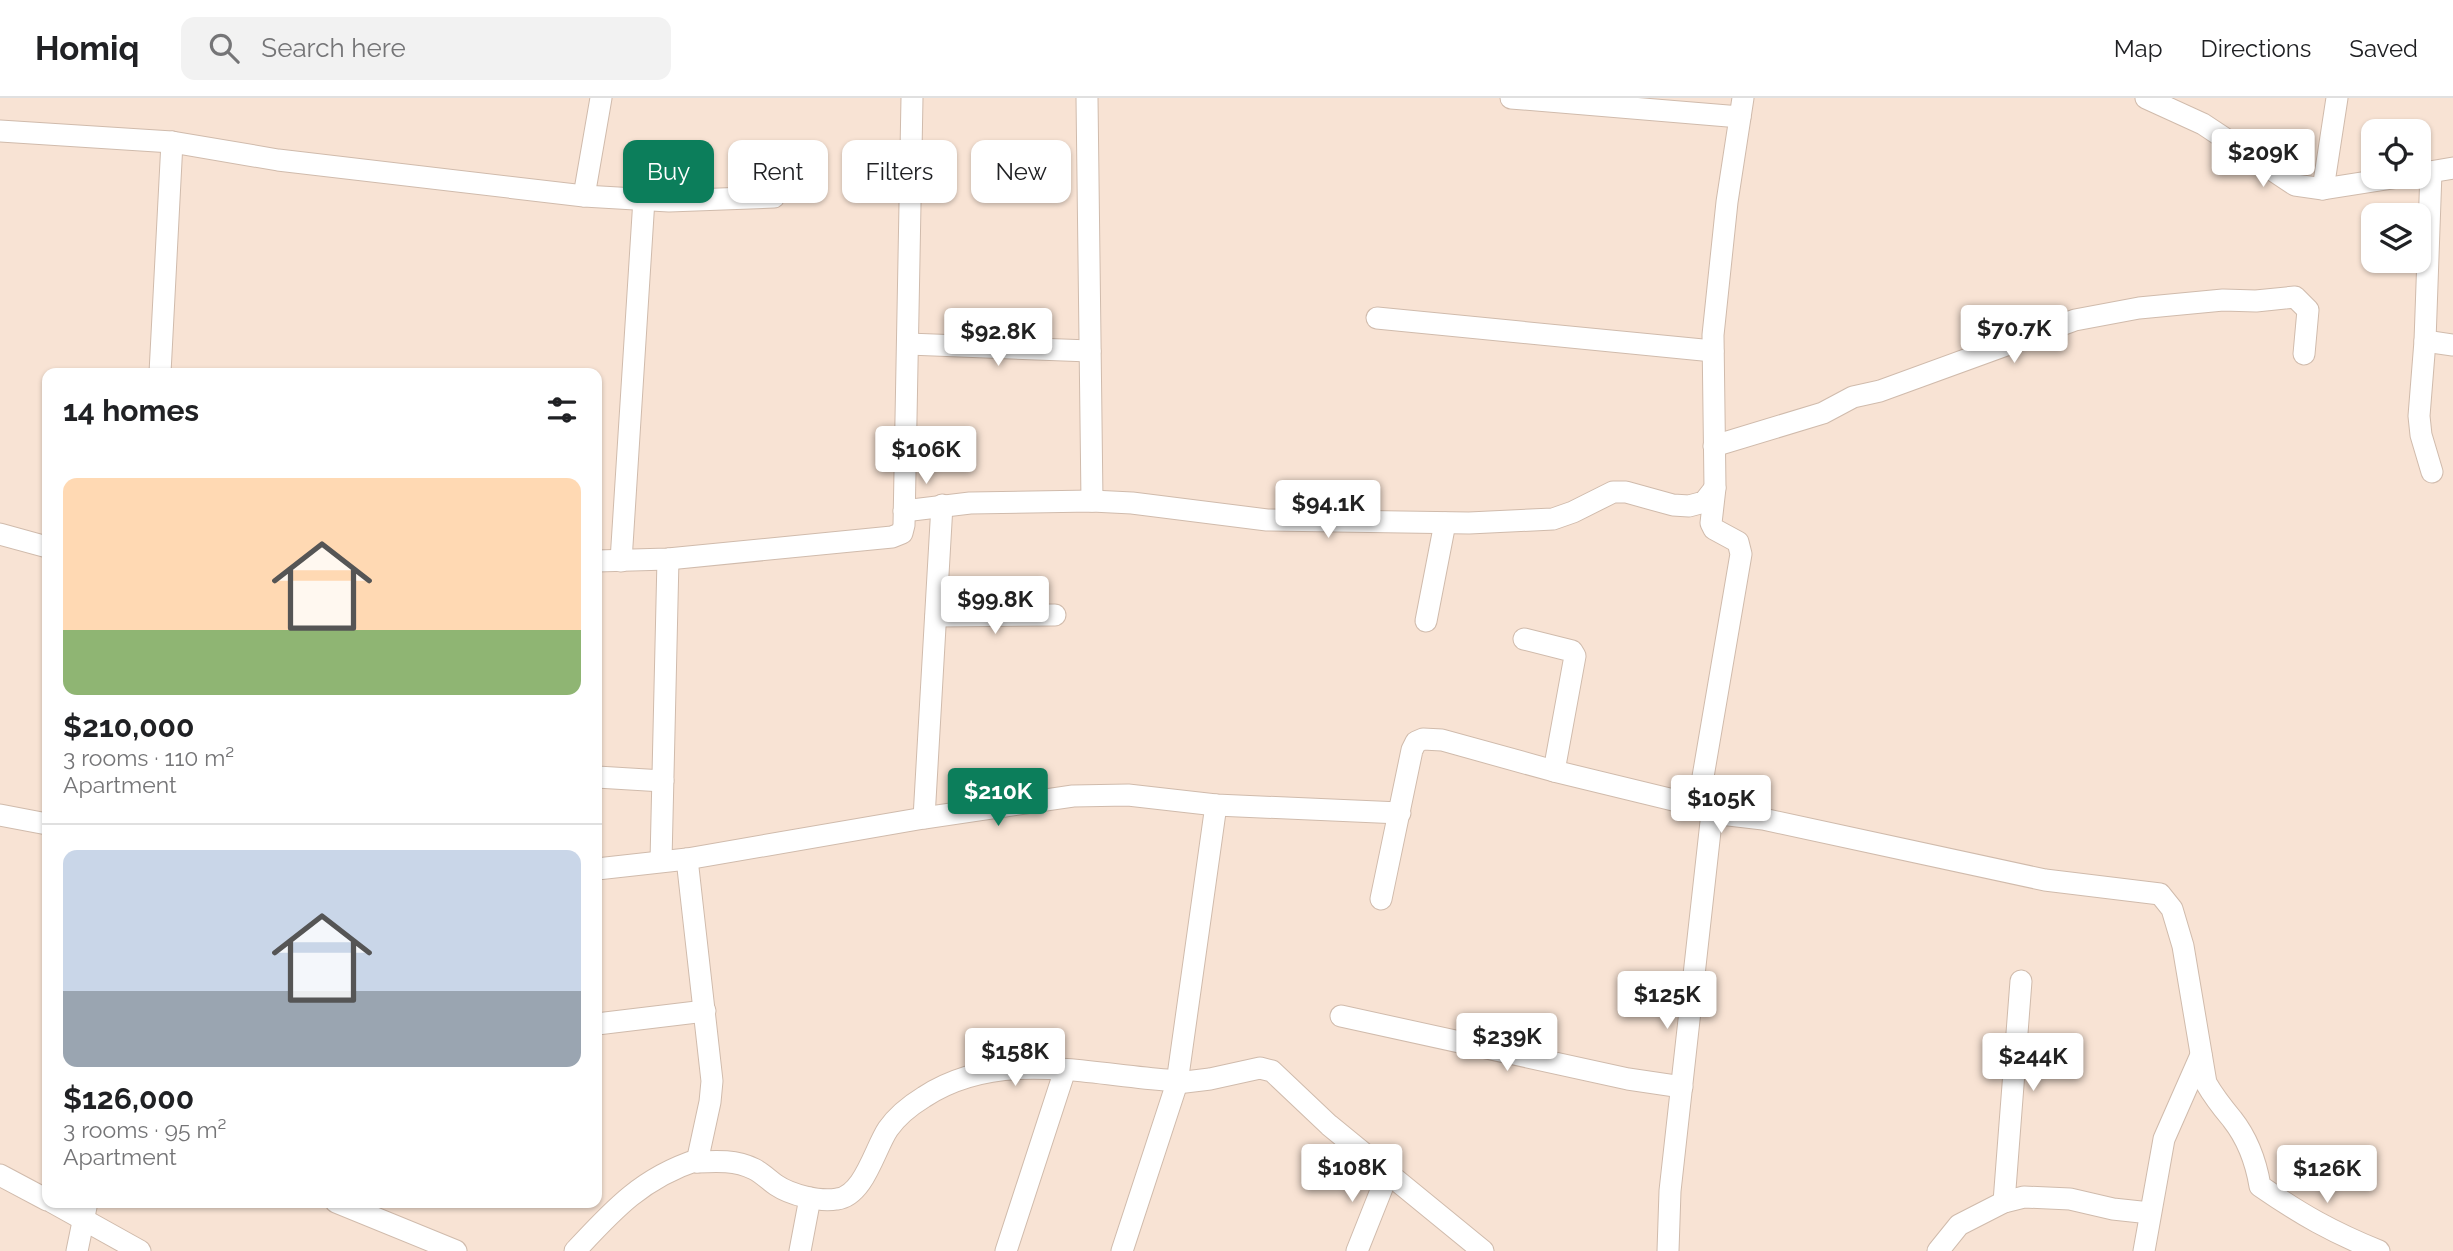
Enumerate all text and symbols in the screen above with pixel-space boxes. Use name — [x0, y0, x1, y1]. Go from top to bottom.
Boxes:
search box — [181, 17, 671, 80]
text: Homiq — [35, 29, 139, 68]
icon: search — [205, 29, 243, 67]
text: Search here — [261, 33, 406, 63]
text: Map — [2114, 34, 2163, 63]
text: Directions — [2201, 34, 2311, 63]
text: Saved — [2349, 34, 2418, 63]
map controls — [2361, 119, 2431, 273]
button: locate — [2361, 119, 2431, 189]
pin: $209K — [2214, 130, 2312, 189]
text: $209K — [2228, 138, 2298, 165]
chip: Buy — [623, 140, 714, 203]
chip: Rent — [728, 140, 828, 203]
chip: Filters — [842, 140, 957, 203]
chip: New — [971, 140, 1071, 203]
button: layers — [2361, 203, 2431, 273]
pin: $70.7K — [1957, 306, 2071, 365]
pin: $92.8K — [941, 308, 1055, 368]
text: $70.7K — [1977, 314, 2051, 341]
text: $92.8K — [960, 317, 1036, 344]
icon: filters — [543, 391, 581, 429]
text: 14 homes — [63, 393, 199, 428]
pin: $106K — [877, 426, 975, 486]
text: $106K — [891, 435, 961, 462]
pin: $94.1K — [1271, 480, 1385, 540]
text: $94.1K — [1291, 489, 1365, 516]
icon: home — [259, 523, 385, 649]
pin: $99.8K — [938, 576, 1052, 636]
text: $99.8K — [957, 585, 1033, 612]
text: $210,000 — [63, 709, 194, 744]
text: 3 rooms · 110 m² — [63, 744, 234, 771]
pin: $210K — [949, 768, 1047, 828]
text: Apartment — [63, 771, 177, 798]
pin: $105K — [1672, 776, 1770, 835]
text: $210K — [964, 777, 1032, 804]
text: $105K — [1687, 784, 1755, 811]
icon: home — [259, 895, 385, 1021]
pin: $125K — [1618, 972, 1716, 1031]
text: $125K — [1633, 980, 1701, 1007]
pin: $239K — [1458, 1014, 1556, 1073]
text: $239K — [1472, 1022, 1542, 1049]
pin: $158K — [966, 1028, 1064, 1088]
pin: $244K — [1984, 1034, 2082, 1093]
text: $158K — [981, 1037, 1049, 1064]
text: $244K — [1998, 1042, 2068, 1069]
text: $126,000 — [63, 1081, 194, 1116]
text: 3 rooms · 95 m² — [63, 1116, 226, 1143]
text: Apartment — [63, 1143, 177, 1170]
pin: $108K — [1303, 1144, 1401, 1204]
pin: $126K — [2278, 1146, 2376, 1205]
text: $108K — [1317, 1153, 1387, 1180]
text: $126K — [2293, 1154, 2361, 1181]

